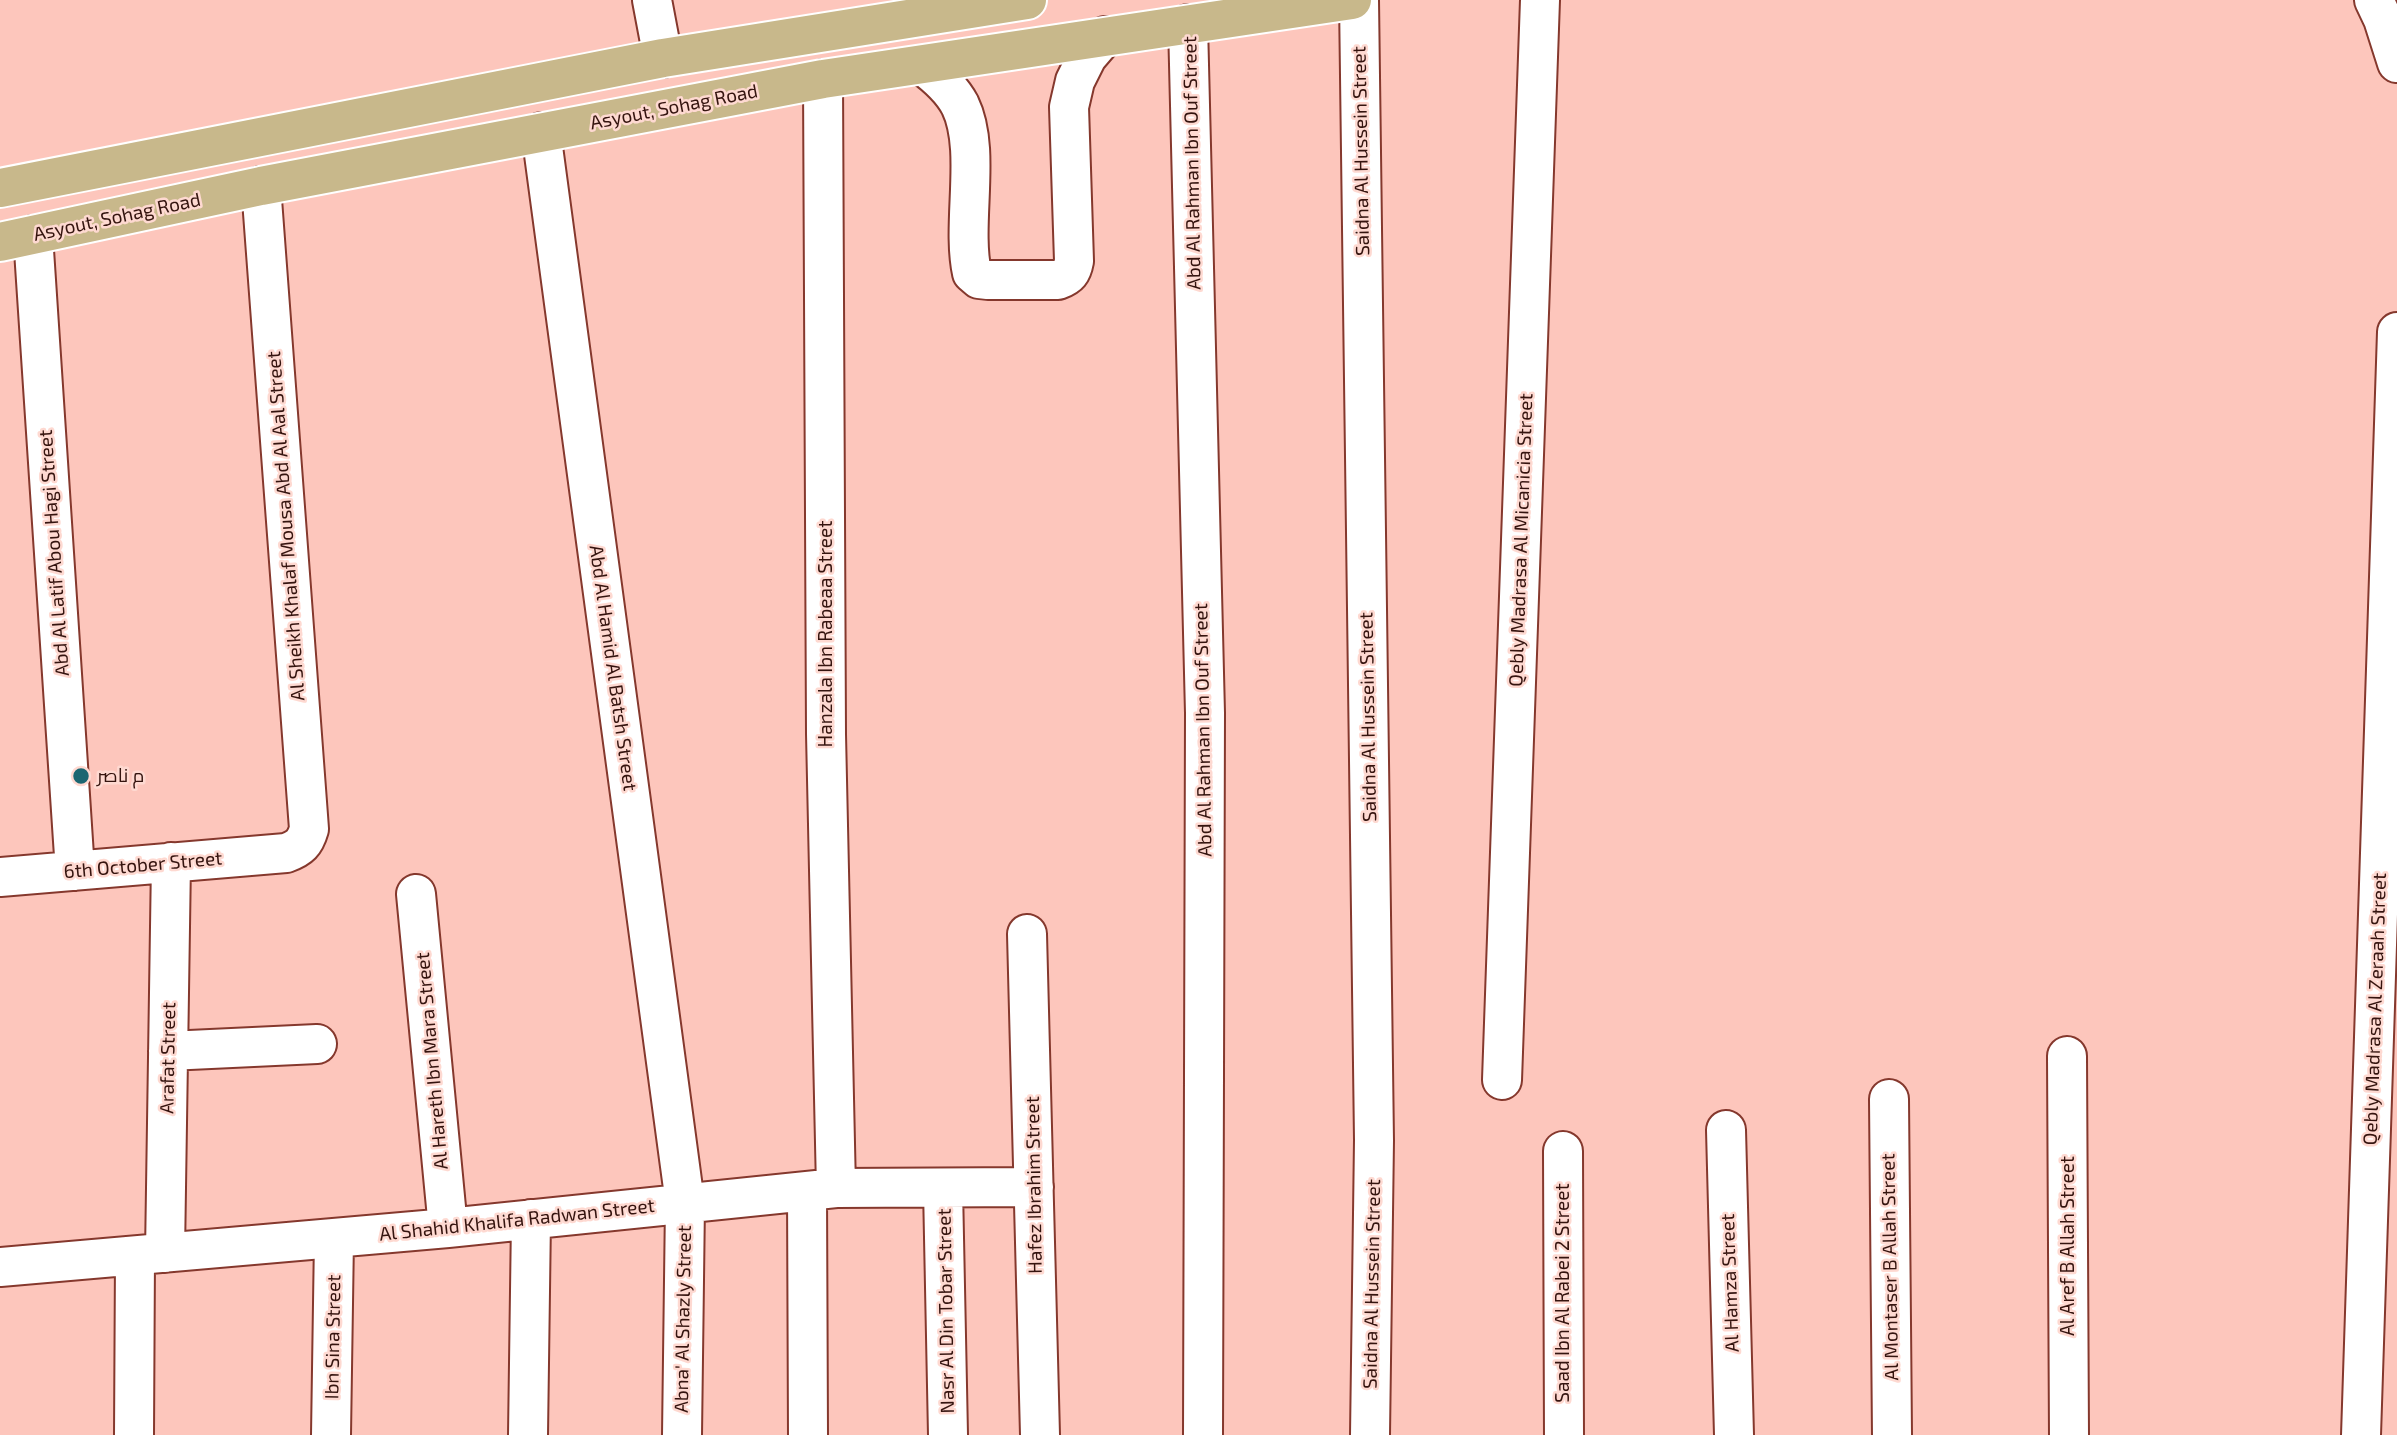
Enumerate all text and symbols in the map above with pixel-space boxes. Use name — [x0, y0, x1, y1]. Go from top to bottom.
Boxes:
street label: Abd Al Rahman Ibn Ouf Street — [1178, 36, 1206, 290]
street label: Saidna Al Hussein Street — [1348, 46, 1374, 256]
street label: Asyout, Sohag Road — [588, 80, 760, 134]
street label: Asyout, Sohag Road — [31, 188, 203, 246]
street label: Al Sheikh Khalaf Mousa Abd Al Aal Street — [262, 350, 310, 702]
street label: Qebly Madrasa Al Micanicia Street — [1504, 393, 1538, 687]
street label: Abd Al Latif Abou Hagi Street — [34, 429, 74, 677]
street label: Hanzala Ibn Rabeaa Street — [815, 521, 837, 747]
street label: Abd Al Hamid Al Batsh Street — [584, 544, 642, 792]
street label: Abd Al Rahman Ibn Ouf Street — [1189, 603, 1217, 857]
street label: Saidna Al Hussein Street — [1355, 612, 1381, 822]
place label: م ناصر — [97, 765, 144, 787]
marker: م ناصر — [71, 766, 91, 786]
street label: 6th October Street — [63, 847, 223, 883]
street label: Qebly Madrasa Al Zeraah Street — [2359, 872, 2391, 1146]
street label: Al Hareth Ibn Mara Street — [411, 951, 453, 1171]
street label: Arafat Street — [156, 1002, 180, 1114]
street label: Hafez Ibrahim Street — [1021, 1096, 1047, 1274]
street label: Al Montaser B Allah Street — [1877, 1153, 1903, 1381]
street label: Al Aref B Allah Street — [2057, 1156, 2079, 1336]
street label: Saidna Al Hussein Street — [1359, 1179, 1385, 1389]
street label: Saad Ibn Al Rabei 2 Street — [1552, 1183, 1574, 1403]
street label: Al Shahid Khalifa Radwan Street — [378, 1194, 656, 1246]
street label: Nasr Al Din Tobar Street — [933, 1208, 959, 1414]
street label: Al Hamza Street — [1716, 1213, 1744, 1353]
street label: Abna' Al Shazly Street — [670, 1225, 696, 1413]
street label: Ibn Sina Street — [321, 1274, 345, 1400]

